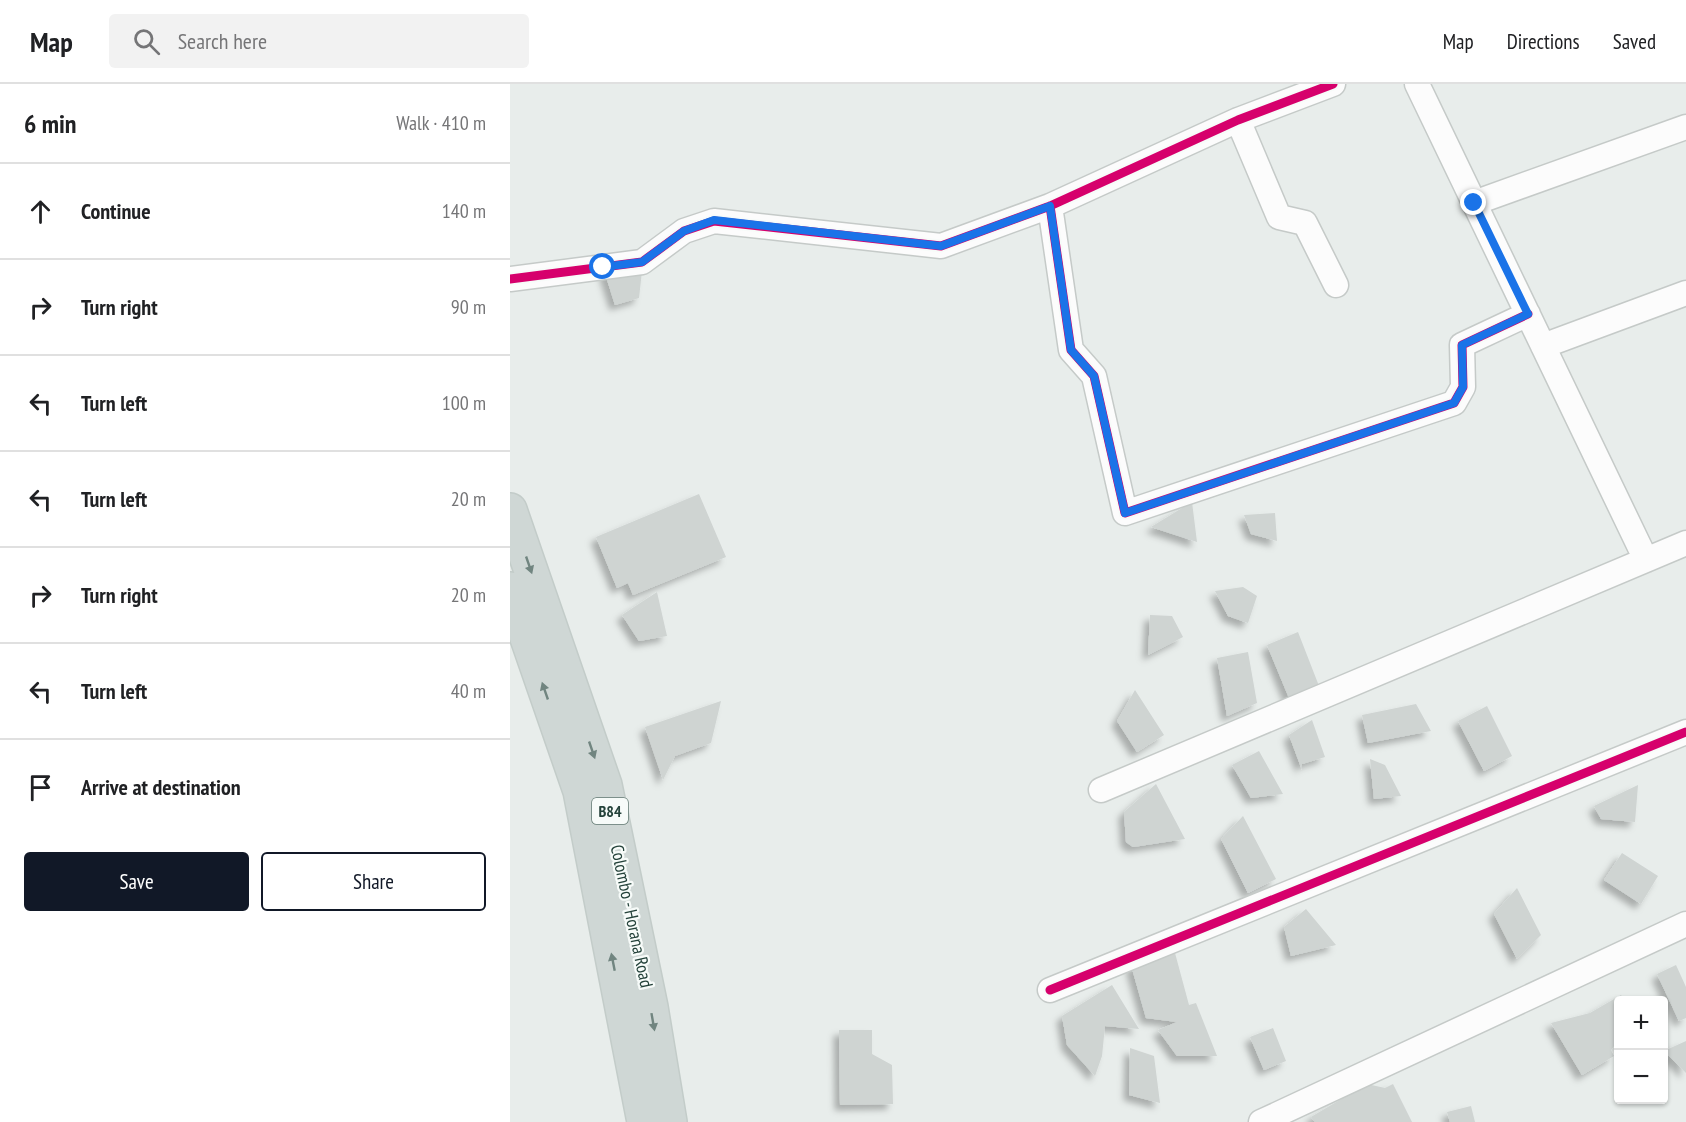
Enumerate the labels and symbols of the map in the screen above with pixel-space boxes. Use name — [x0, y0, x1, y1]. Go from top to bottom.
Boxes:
route end — [1460, 189, 1486, 215]
route start — [589, 253, 615, 279]
one-way arrow — [525, 556, 534, 574]
one-way arrow — [540, 682, 550, 700]
one-way arrow — [588, 741, 598, 759]
road number: B84 — [592, 798, 628, 824]
street label: Colombo - Horana Road — [606, 842, 658, 990]
one-way arrow — [608, 952, 617, 971]
one-way arrow — [649, 1012, 658, 1031]

